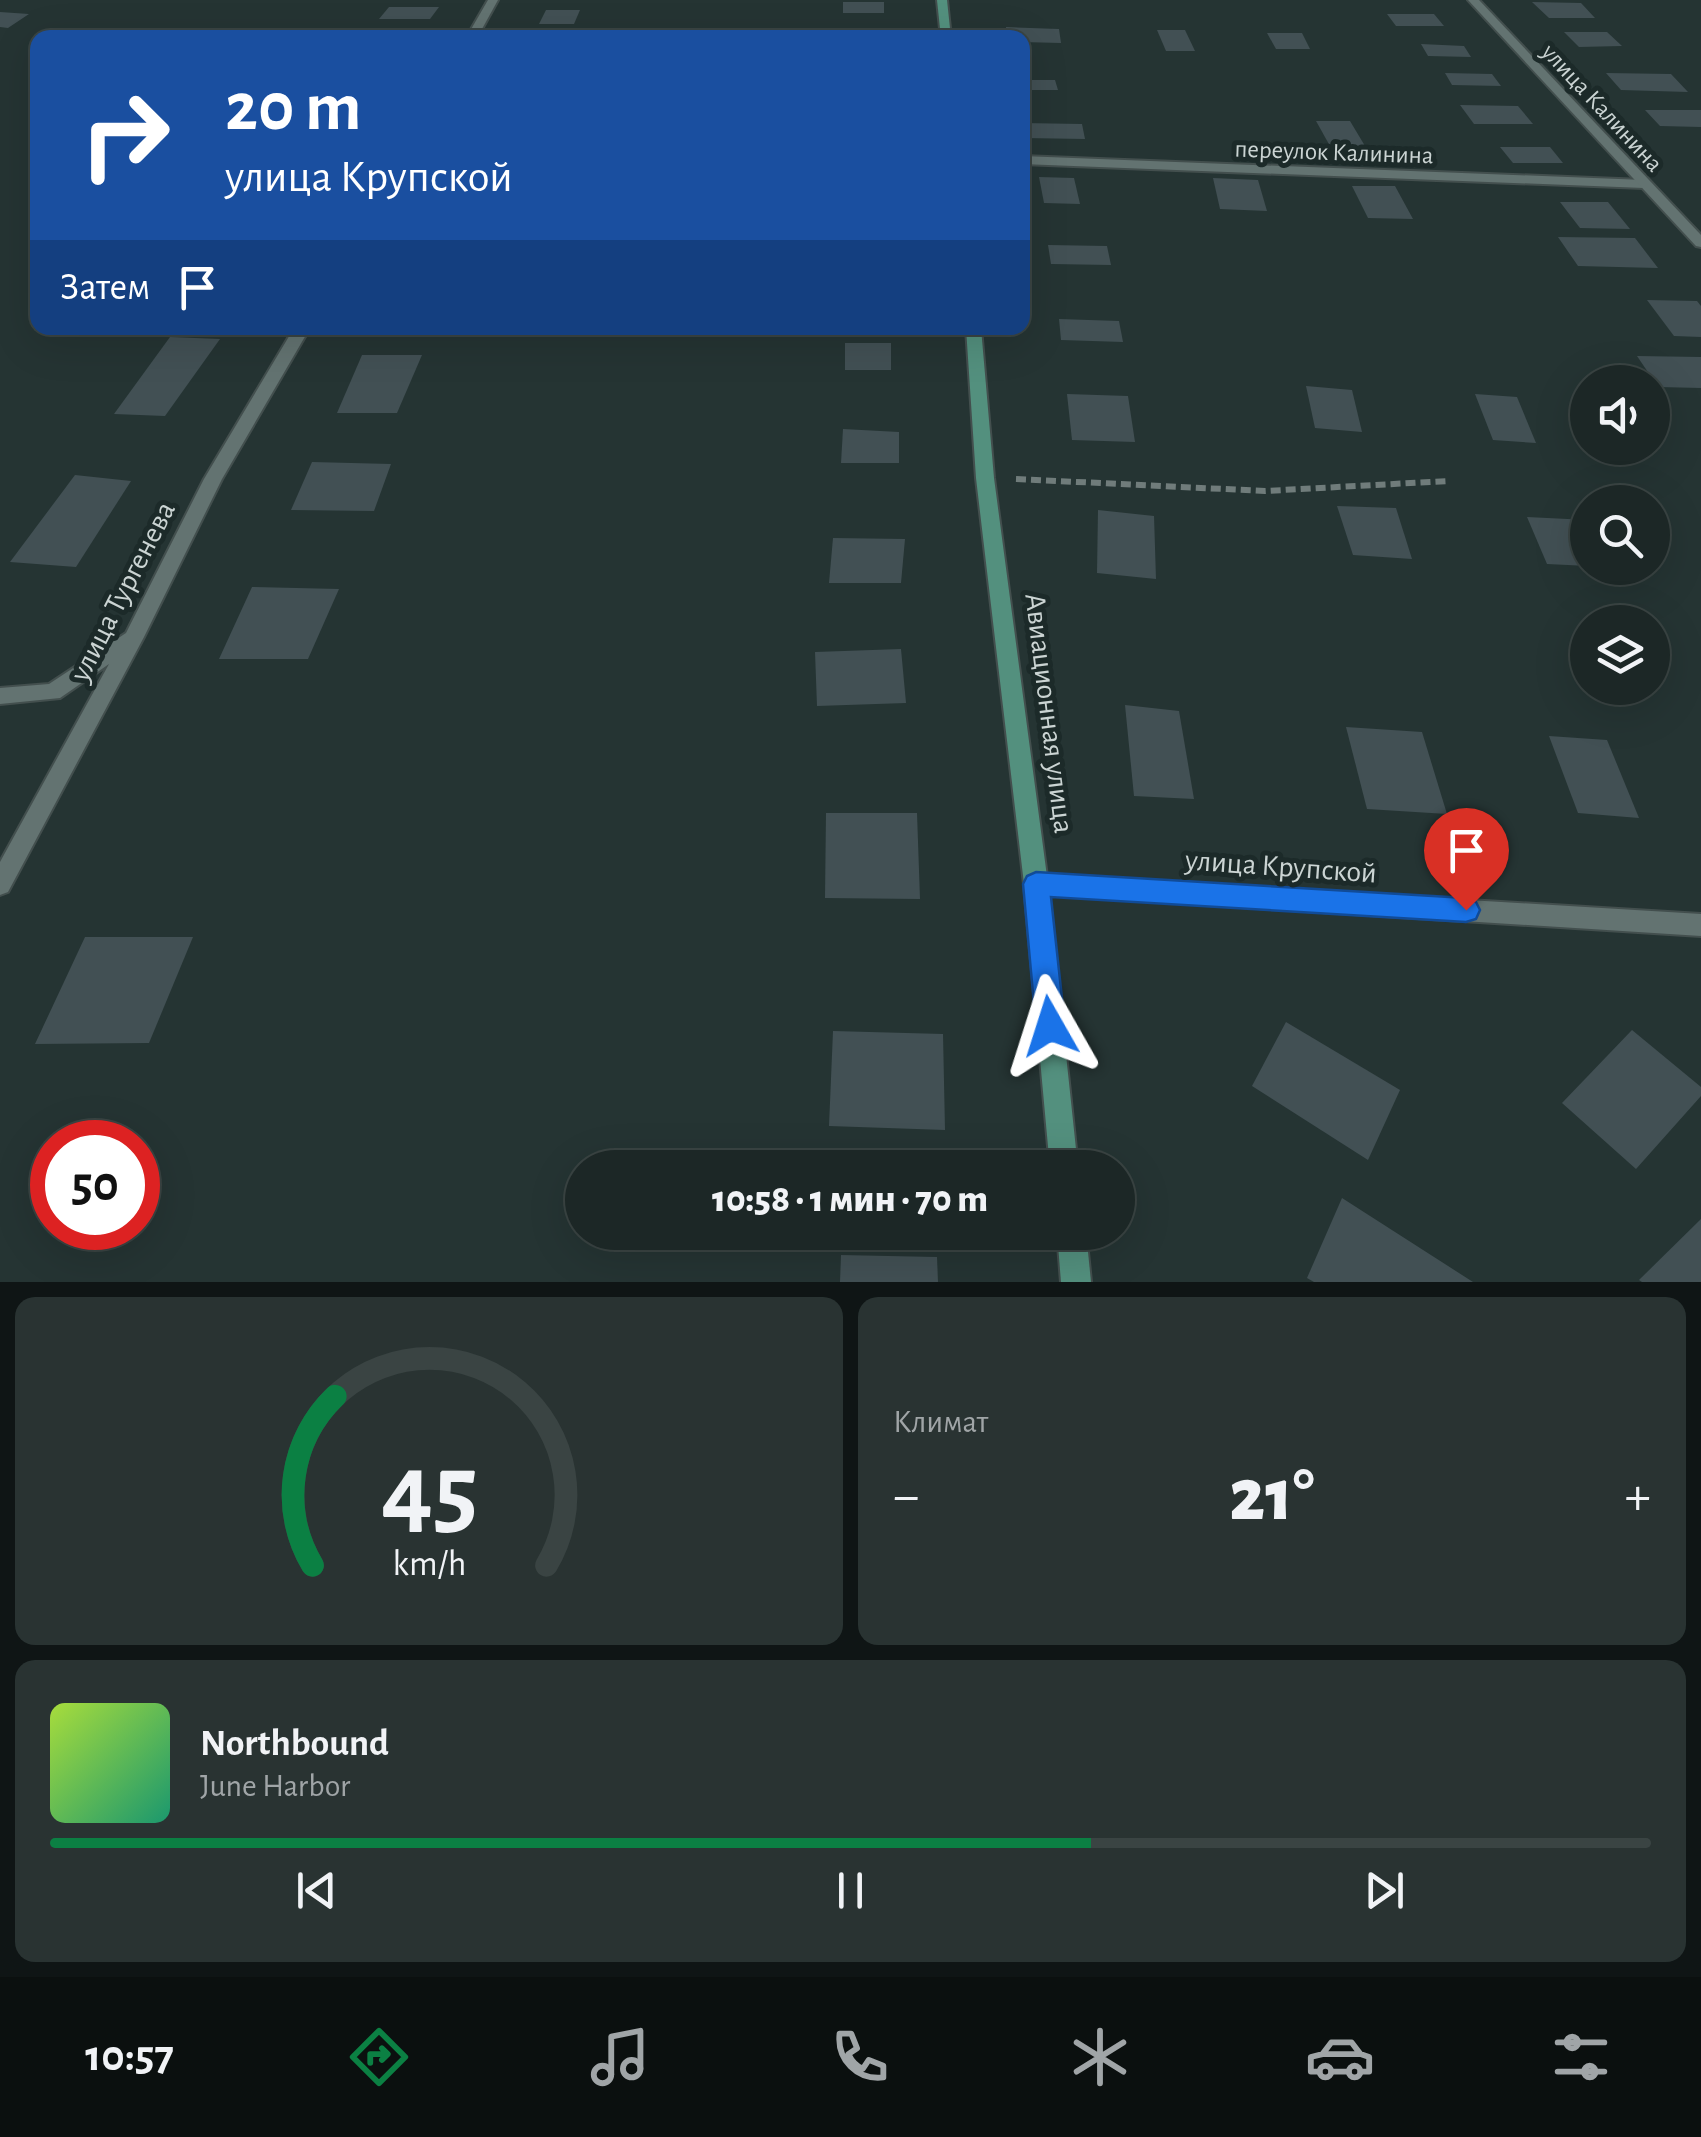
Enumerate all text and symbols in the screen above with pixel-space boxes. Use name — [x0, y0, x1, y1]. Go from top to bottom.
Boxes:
street label: улица Калинина — [1536, 39, 1667, 177]
icon: right — [60, 70, 190, 200]
text: 20 m — [225, 73, 362, 143]
street label: переулок Калинина — [1234, 137, 1434, 168]
text: улица Крупской — [225, 155, 513, 200]
icon: arrive — [170, 260, 225, 315]
text: Затем — [60, 269, 150, 307]
map controls — [1570, 365, 1670, 705]
button: sound — [1570, 365, 1670, 465]
button: search — [1570, 485, 1670, 585]
street label: улица Тургенева — [64, 497, 181, 687]
street label: Авиационная улица — [1019, 591, 1079, 835]
button: layers — [1570, 605, 1670, 705]
pin — [1424, 808, 1509, 911]
icon: arrive — [1439, 823, 1494, 878]
street label: улица Крупской — [1183, 845, 1378, 889]
position arrow — [998, 974, 1102, 1078]
speed limit sign: 50 — [30, 1120, 160, 1250]
text: 10:58 · 1 мин · 70 m — [712, 1181, 988, 1219]
text: Климат — [893, 1406, 988, 1438]
text: 45 — [380, 1440, 478, 1544]
text: 21° — [1229, 1459, 1315, 1534]
text: − — [893, 1469, 919, 1524]
text: + — [1625, 1469, 1651, 1524]
text: km/h — [392, 1546, 466, 1582]
text: Northbound — [200, 1725, 389, 1763]
text: June Harbor — [200, 1770, 350, 1802]
icon: previous — [289, 1863, 344, 1918]
icon: pause — [823, 1863, 878, 1918]
icon: next — [1357, 1863, 1412, 1918]
icon: directions — [344, 2022, 414, 2092]
icon: music — [585, 2022, 655, 2092]
icon: phone — [825, 2022, 895, 2092]
icon: climate — [1065, 2022, 1135, 2092]
icon: car — [1305, 2022, 1375, 2092]
icon: filters — [1546, 2022, 1616, 2092]
text: 10:57 — [85, 2034, 174, 2079]

